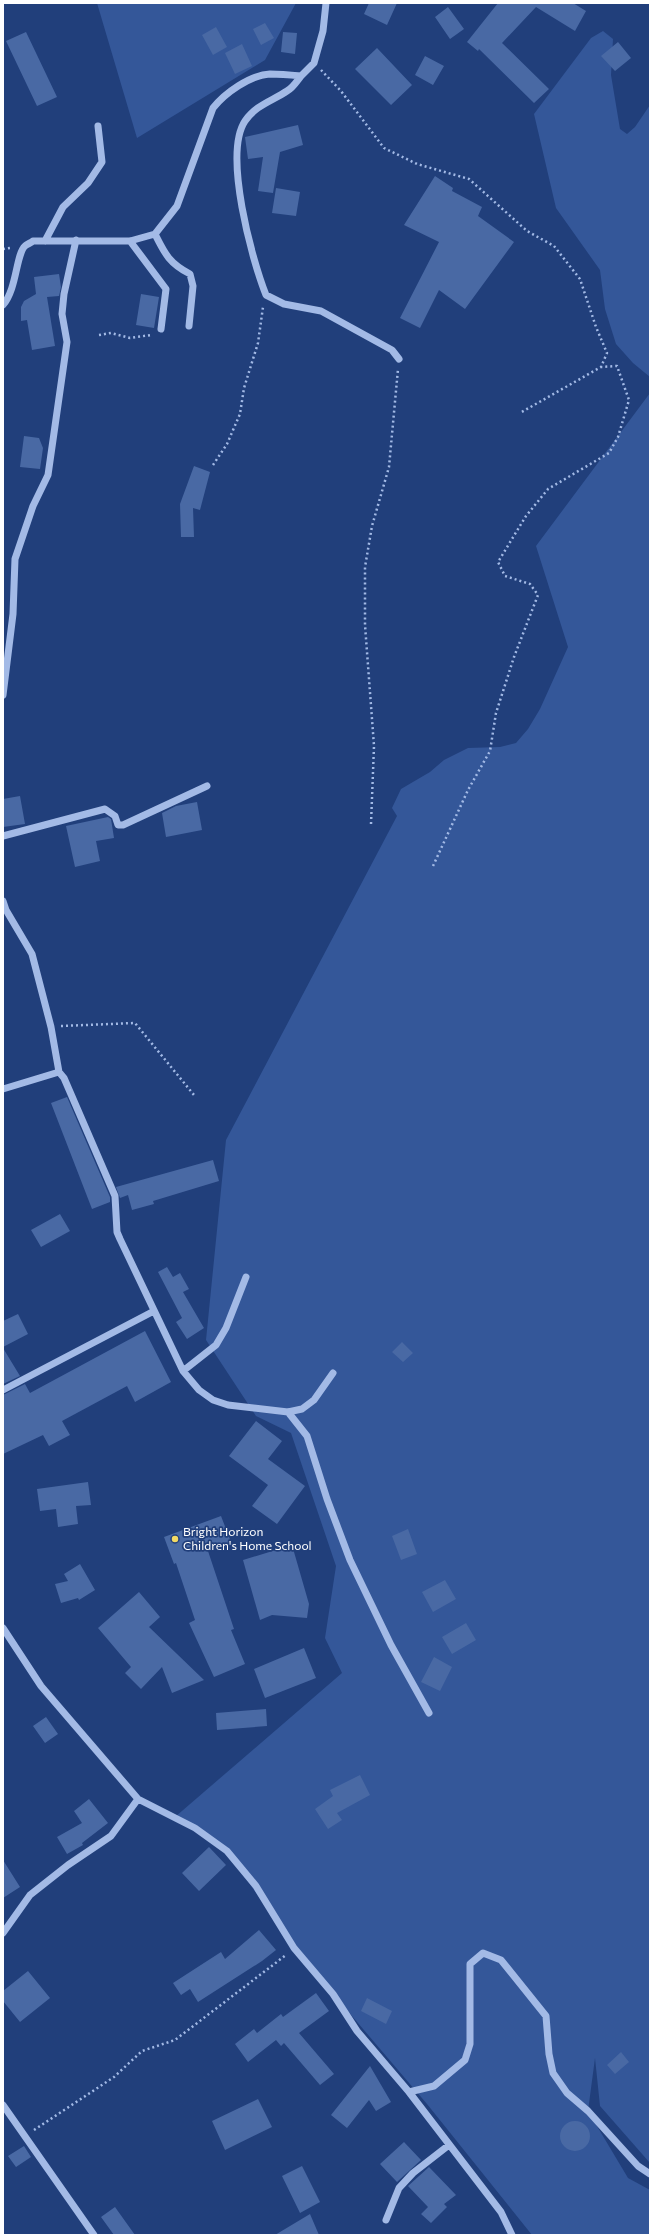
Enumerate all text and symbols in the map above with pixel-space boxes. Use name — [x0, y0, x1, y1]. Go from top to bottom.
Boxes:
place label: Bright Horizon Children's Home School — [183, 1524, 312, 1552]
marker: Bright Horizon Children's Home School — [170, 1534, 180, 1544]

